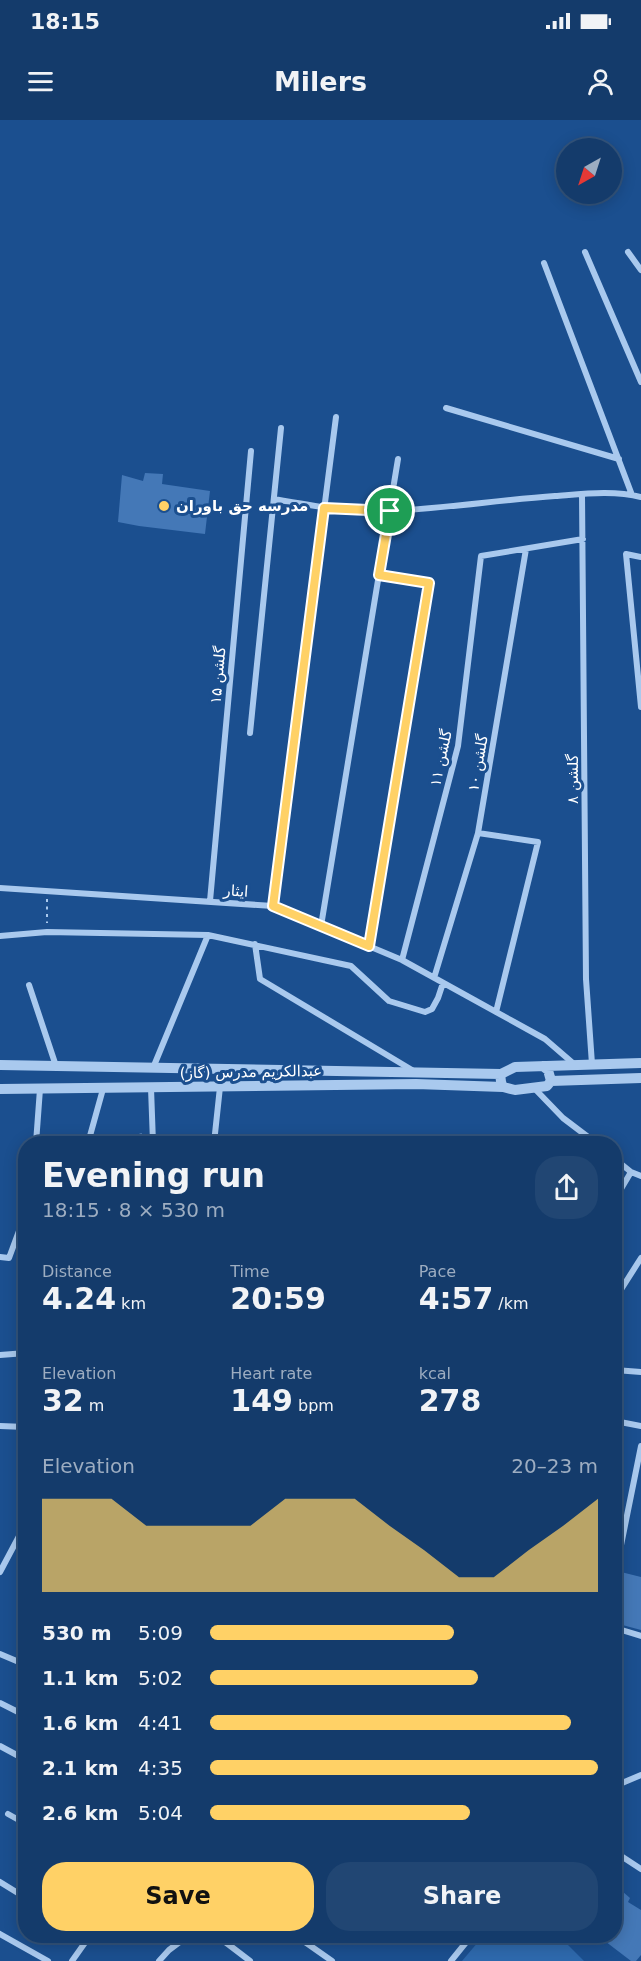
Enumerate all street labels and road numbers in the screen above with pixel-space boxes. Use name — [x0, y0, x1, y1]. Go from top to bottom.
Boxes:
street label: گلشن ۱۵ — [207, 645, 230, 705]
street label: گلشن ۱۱ — [426, 727, 456, 788]
street label: گلشن ۱۰ — [464, 732, 492, 793]
street label: گلشن ۸ — [564, 753, 582, 804]
street label: ایثار — [222, 881, 249, 901]
street label: عبدالکریم مدرس (گاز) — [180, 1062, 322, 1082]

